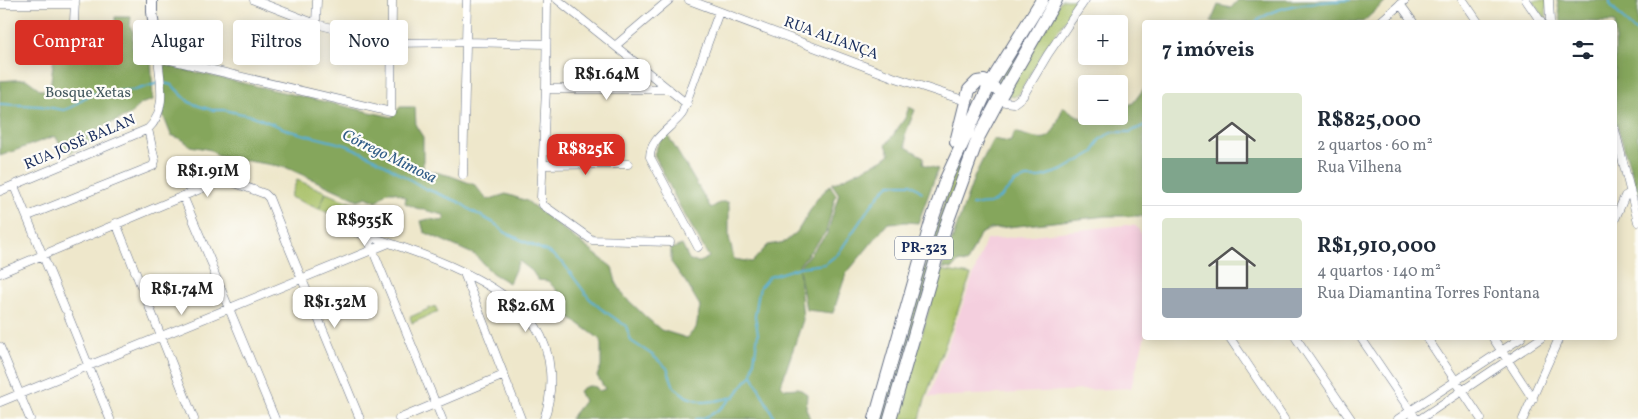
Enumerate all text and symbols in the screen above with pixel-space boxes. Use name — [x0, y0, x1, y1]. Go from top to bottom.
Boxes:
street label: RUA ALIANÇA — [781, 12, 882, 66]
map controls — [1078, 15, 1128, 125]
button: + — [1078, 15, 1128, 65]
chip: Comprar — [15, 20, 123, 65]
chip: Alugar — [133, 20, 223, 65]
chip: Filtros — [233, 20, 320, 65]
chip: Novo — [330, 20, 408, 65]
text: 7 imóveis — [1162, 36, 1255, 65]
icon: filters — [1569, 36, 1597, 64]
pin: R$1.64M — [561, 58, 653, 101]
text: R$1.64M — [575, 64, 639, 86]
button: − — [1078, 75, 1128, 125]
park label: Bosque Xetas — [45, 83, 131, 104]
text: R$825,000 — [1317, 106, 1421, 135]
street label: RUA JOSÉ BALAN — [21, 110, 139, 176]
icon: home — [1202, 113, 1262, 173]
water label: Córrego Mimosa — [338, 125, 441, 190]
pin: R$825K — [545, 134, 627, 176]
text: 2 quartos · 60 m² — [1317, 135, 1433, 157]
text: R$825K — [558, 139, 614, 161]
pin: R$1.91M — [162, 156, 254, 198]
text: Rua Vilhena — [1317, 157, 1402, 179]
text: R$1.91M — [177, 161, 239, 183]
pin: R$935K — [324, 204, 406, 247]
text: R$935K — [337, 210, 393, 232]
text: R$1,910,000 — [1317, 232, 1436, 261]
road number: PR-323 — [895, 237, 953, 260]
icon: home — [1202, 238, 1262, 298]
text: 4 quartos · 140 m² — [1317, 261, 1441, 283]
pin: R$1.74M — [136, 274, 228, 316]
text: R$1.74M — [151, 279, 213, 301]
text: Rua Diamantina Torres Fontana — [1317, 283, 1540, 305]
pin: R$1.32M — [289, 286, 381, 329]
pin: R$2.6M — [485, 290, 567, 333]
text: R$1.32M — [304, 292, 366, 314]
text: R$2.6M — [497, 296, 555, 318]

